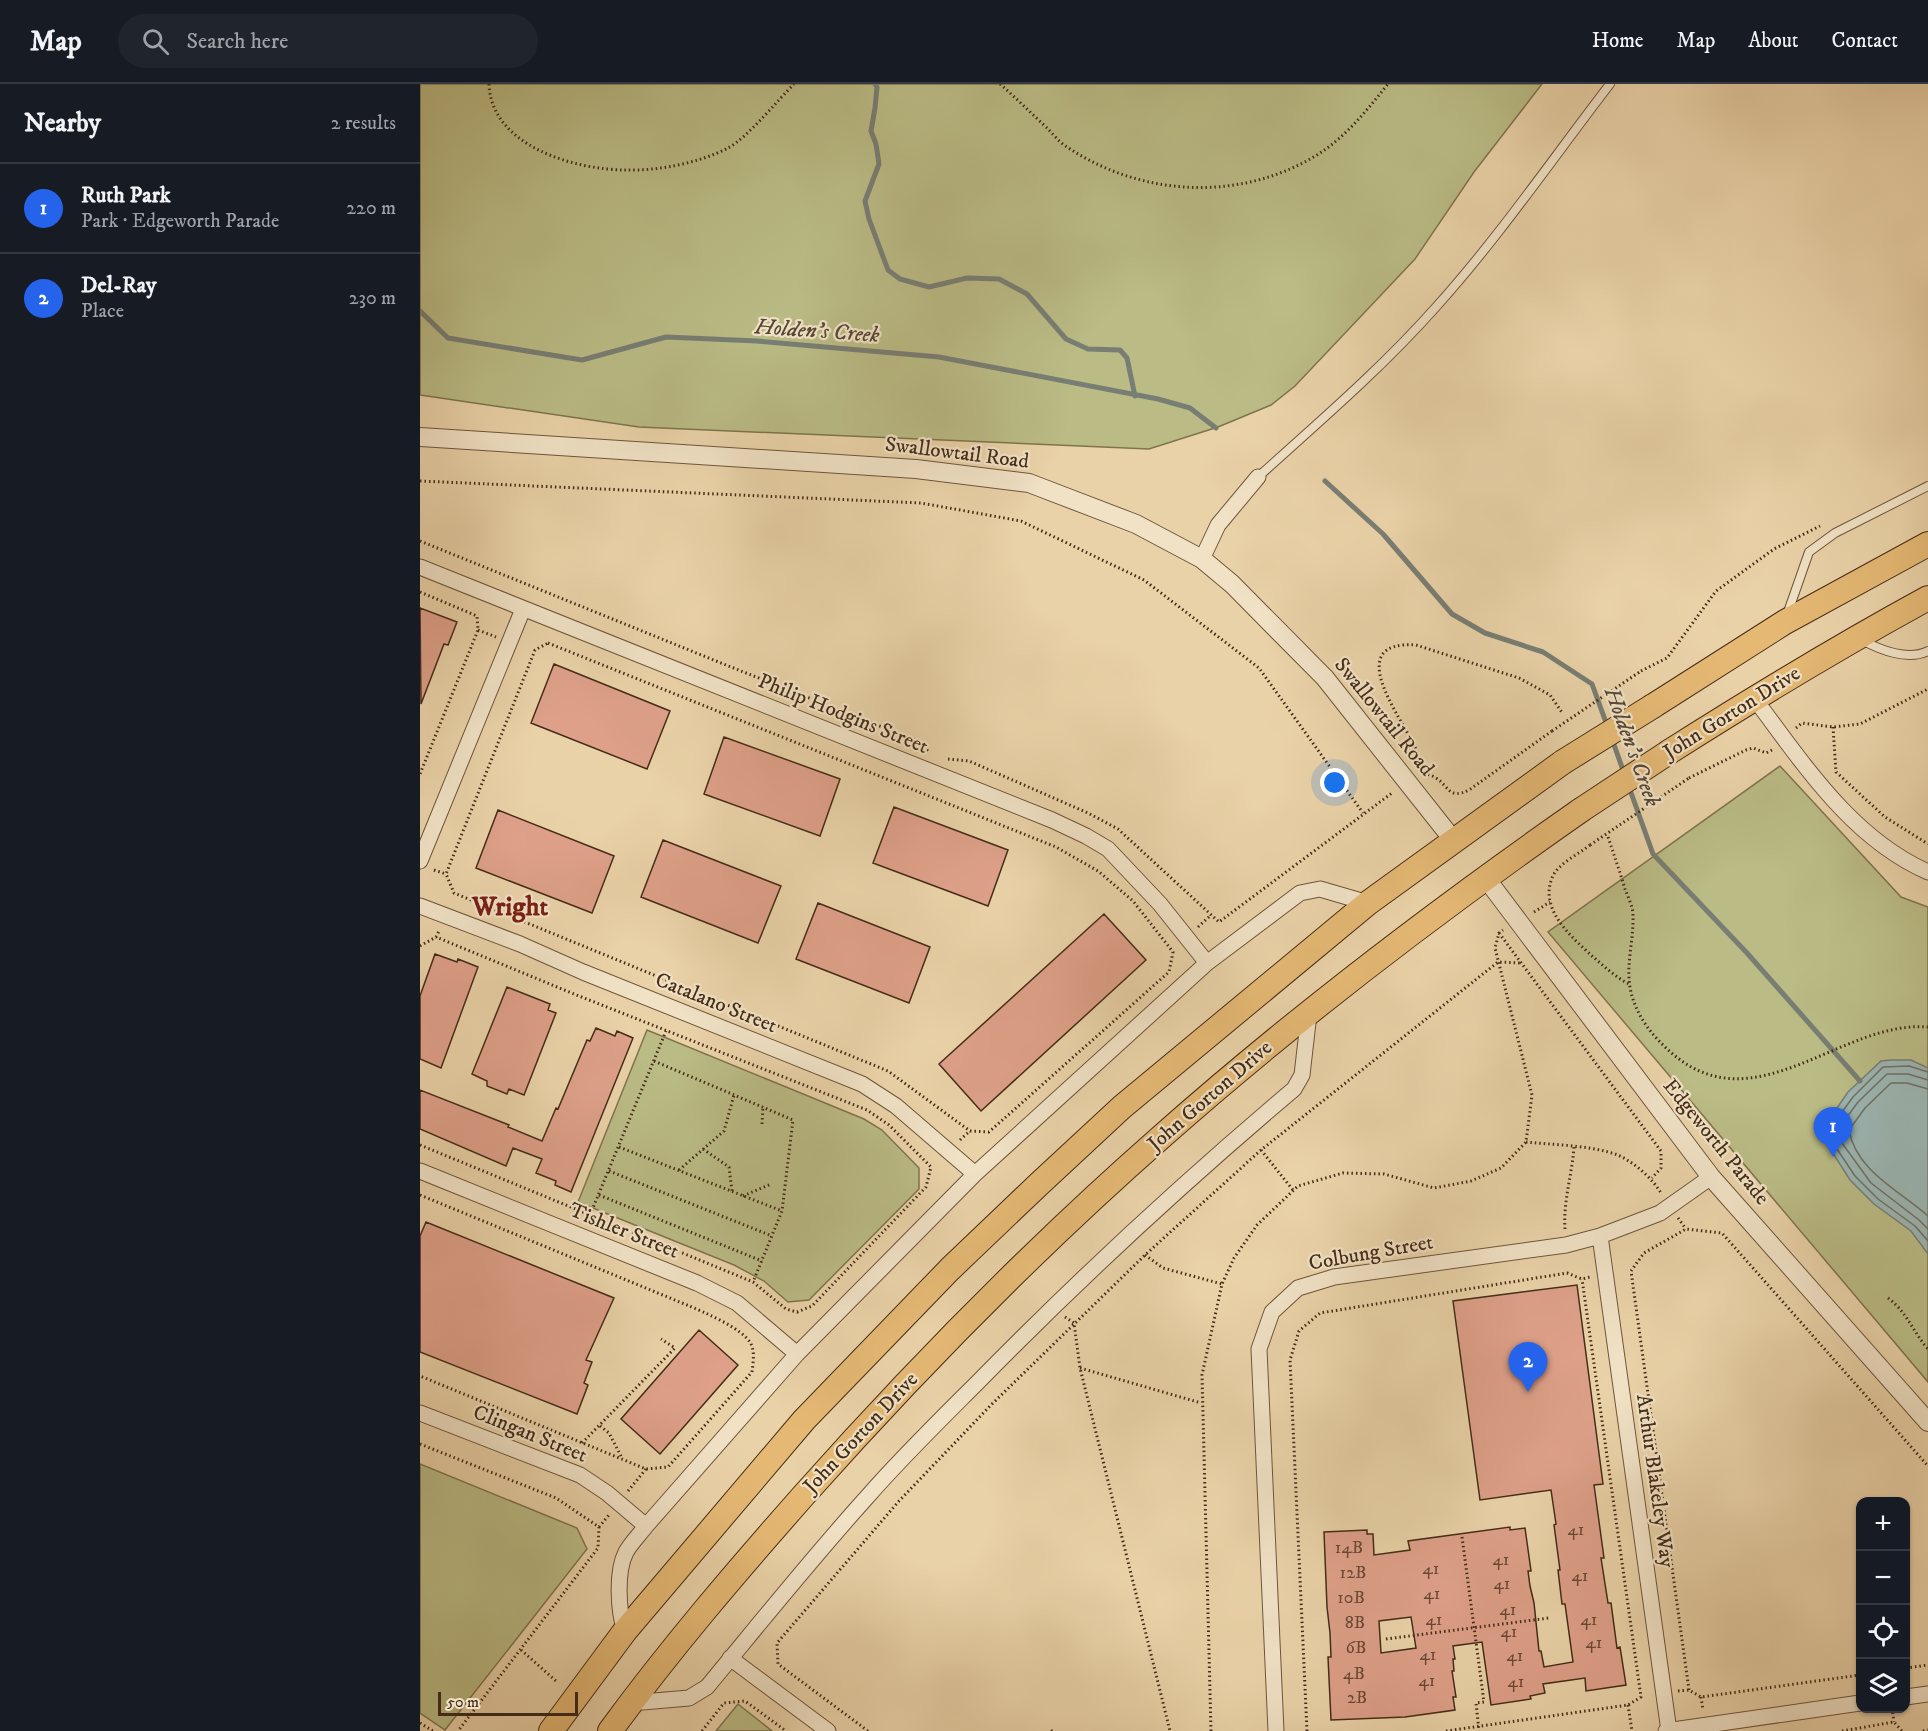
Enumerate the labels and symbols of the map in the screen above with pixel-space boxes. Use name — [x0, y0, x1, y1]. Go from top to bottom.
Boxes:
water label: Holden's Creek — [753, 313, 881, 349]
street label: Swallowtail Road — [884, 431, 1031, 475]
street label: Swallowtail Road — [1328, 653, 1440, 782]
street label: John Gorton Drive — [1657, 660, 1805, 767]
street label: Philip Hodgins Street — [754, 668, 932, 760]
water label: Holden's Creek — [1598, 683, 1666, 811]
your location — [1320, 768, 1349, 797]
district label: Wright — [471, 890, 548, 924]
street label: Catalano Street — [651, 967, 781, 1039]
street label: John Gorton Drive — [1141, 1035, 1278, 1158]
street label: Edgeworth Parade — [1657, 1074, 1775, 1211]
pin: 1 — [1814, 1108, 1852, 1157]
street label: Tishler Street — [565, 1197, 683, 1265]
street label: Colbung Street — [1307, 1229, 1435, 1277]
pin: 2 — [1508, 1342, 1548, 1392]
street label: John Gorton Drive — [797, 1367, 924, 1501]
street label: Arthur Blakeley Way — [1630, 1393, 1680, 1570]
street label: Clingan Street — [469, 1399, 591, 1469]
house number: 41 — [1568, 1519, 1584, 1541]
house number: 14B — [1335, 1537, 1363, 1559]
house number: 41 — [1493, 1549, 1509, 1571]
house number: 41 — [1423, 1558, 1439, 1580]
house number: 12B — [1340, 1562, 1366, 1584]
house number: 41 — [1572, 1565, 1588, 1587]
house number: 41 — [1494, 1573, 1510, 1595]
house number: 41 — [1424, 1583, 1440, 1605]
house number: 10B — [1337, 1587, 1365, 1609]
house number: 41 — [1500, 1599, 1516, 1621]
house number: 41 — [1426, 1609, 1442, 1631]
house number: 41 — [1581, 1609, 1597, 1631]
house number: 8B — [1345, 1612, 1365, 1634]
house number: 41 — [1501, 1621, 1517, 1643]
house number: 41 — [1586, 1632, 1602, 1654]
house number: 6B — [1346, 1637, 1366, 1659]
house number: 41 — [1420, 1644, 1436, 1666]
house number: 41 — [1507, 1645, 1523, 1667]
house number: 4B — [1343, 1663, 1365, 1685]
house number: 41 — [1419, 1670, 1435, 1692]
house number: 41 — [1508, 1671, 1524, 1693]
house number: 2B — [1347, 1687, 1367, 1709]
scale bar — [438, 1689, 578, 1716]

